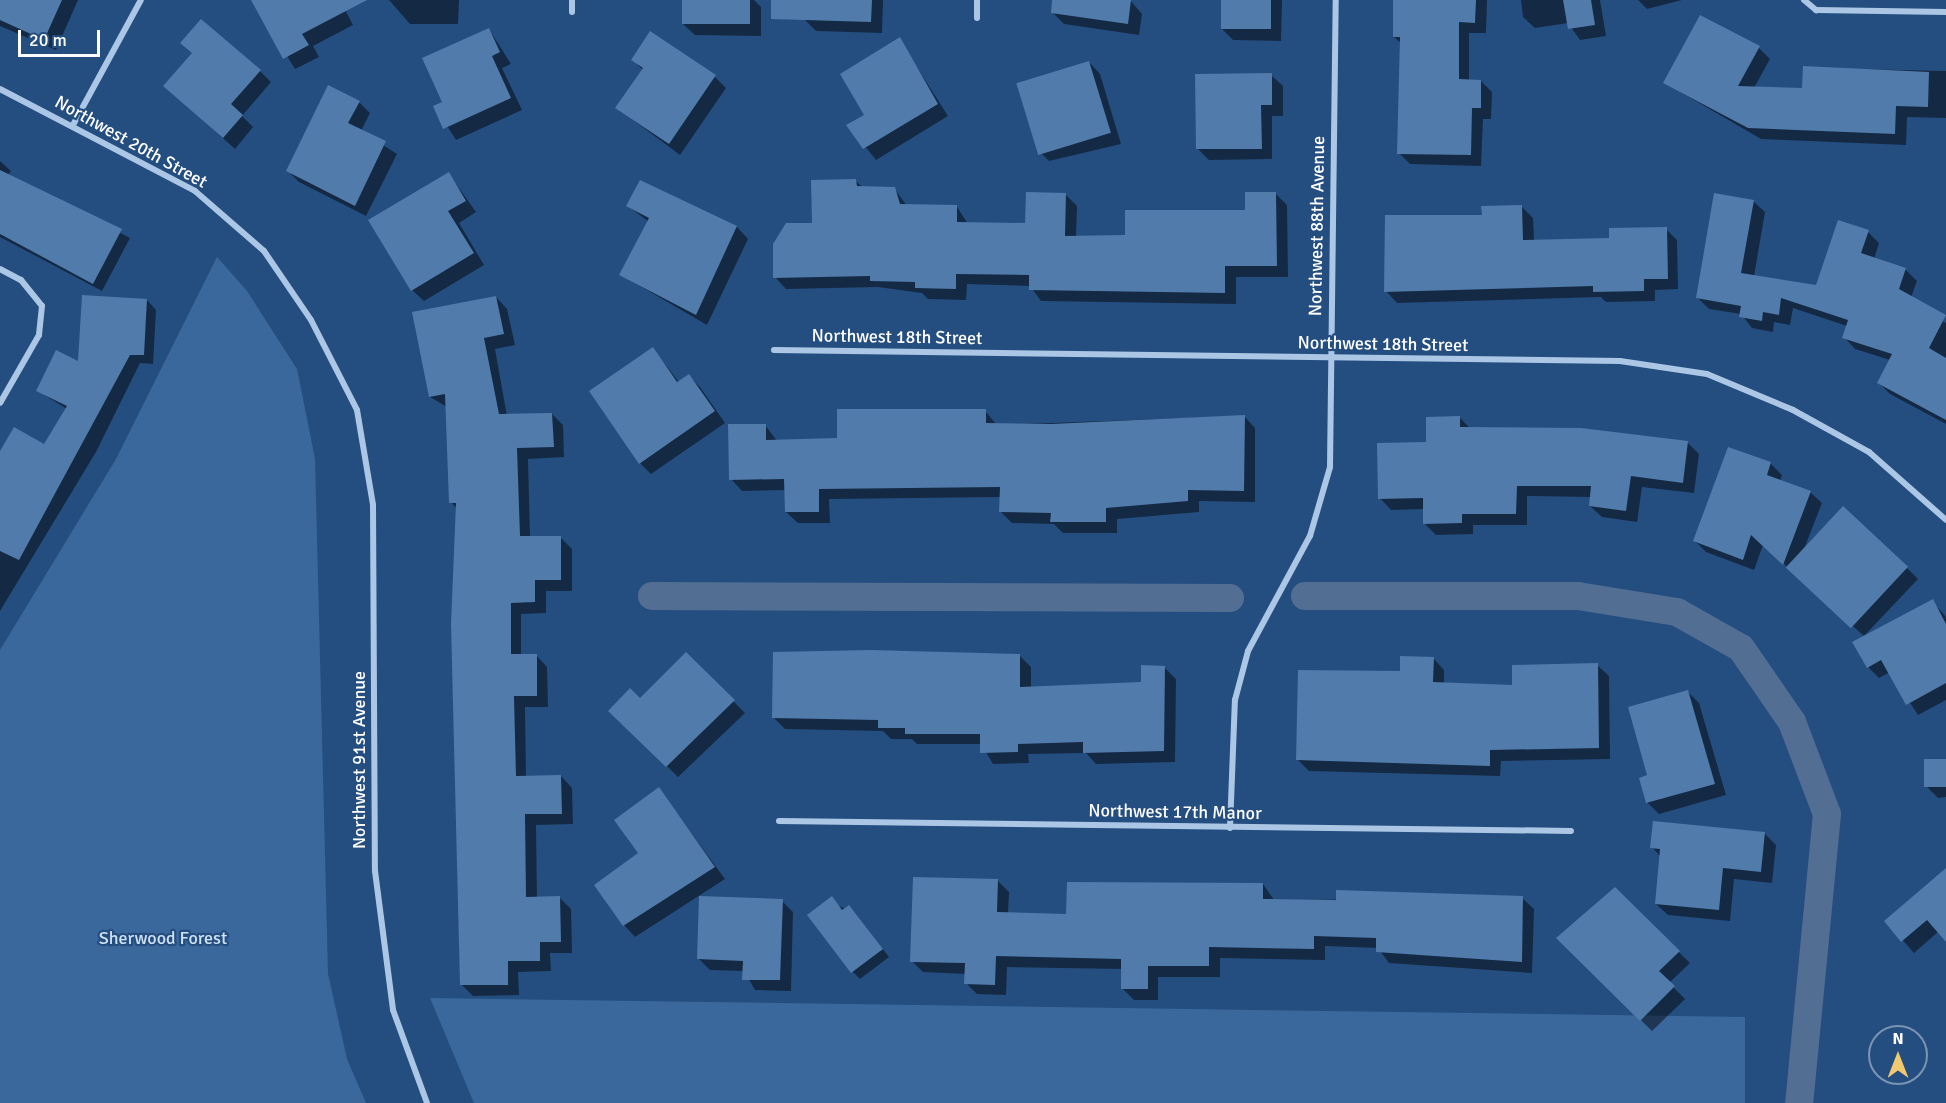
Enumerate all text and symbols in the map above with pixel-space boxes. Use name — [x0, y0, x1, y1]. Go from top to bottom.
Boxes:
scale bar — [21, 18, 104, 56]
text: 20 m — [29, 29, 67, 51]
street label: Northwest 20th Street — [51, 91, 211, 193]
street label: Northwest 88th Avenue — [1305, 136, 1329, 316]
street label: Northwest 18th Street — [811, 325, 983, 349]
street label: Northwest 18th Street — [1297, 332, 1469, 356]
street label: Northwest 91st Avenue — [348, 671, 370, 849]
street label: Northwest 17th Manor — [1088, 800, 1262, 824]
park label: Sherwood Forest — [99, 927, 227, 949]
north arrow — [1868, 1025, 1928, 1085]
text: N — [1892, 1029, 1904, 1049]

